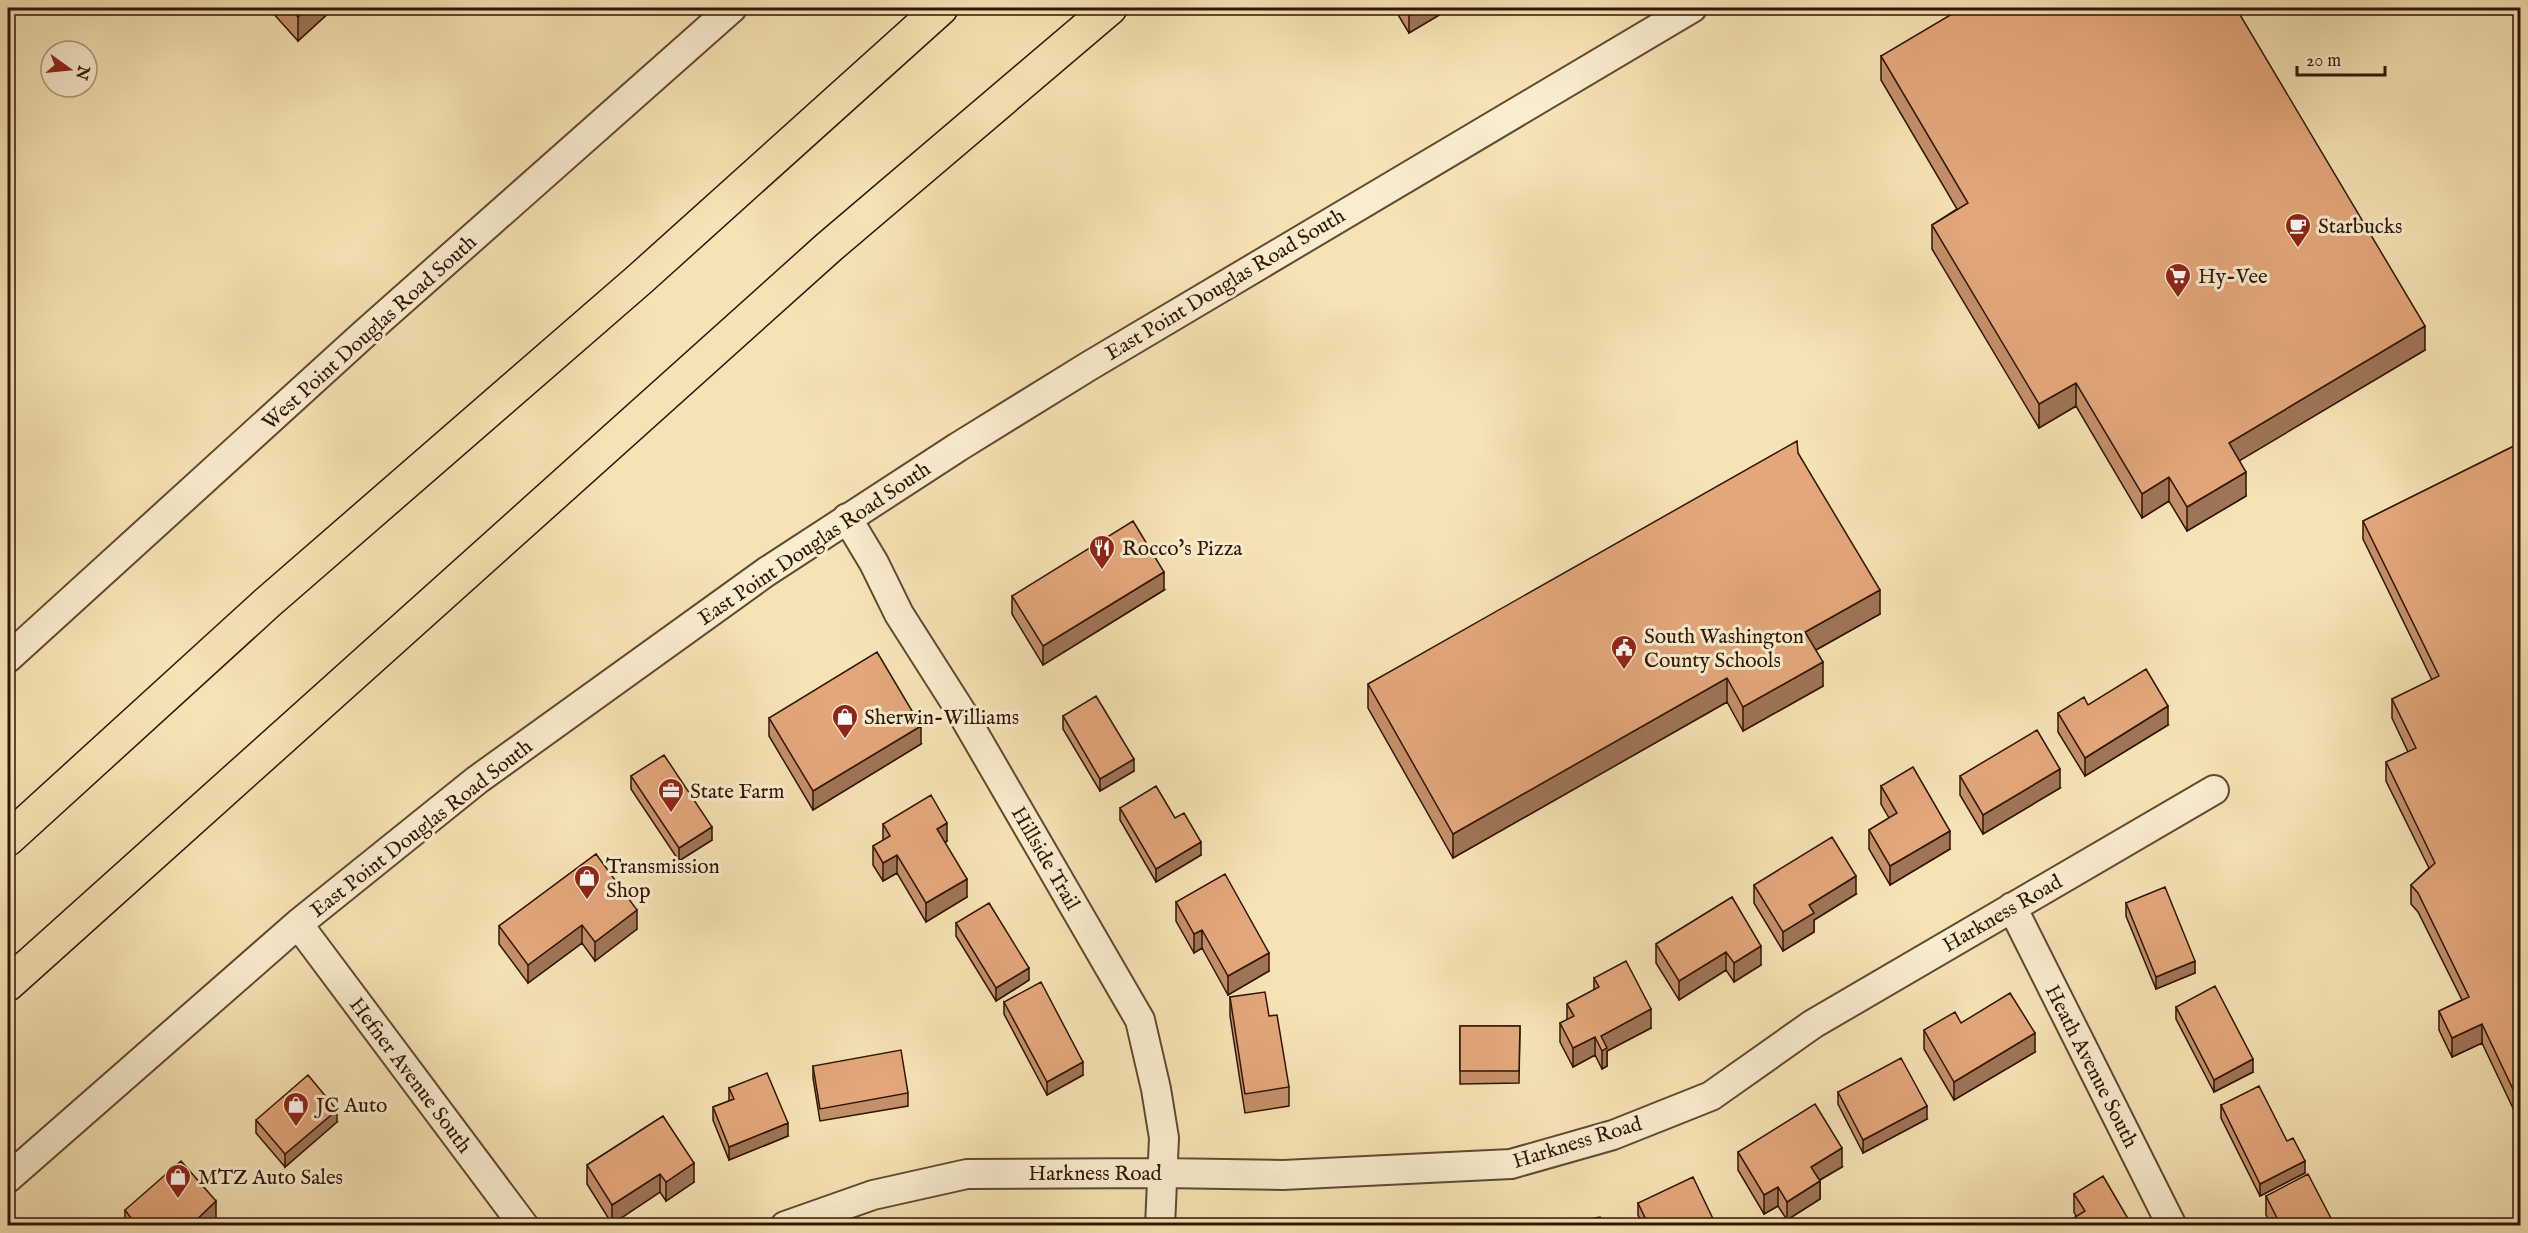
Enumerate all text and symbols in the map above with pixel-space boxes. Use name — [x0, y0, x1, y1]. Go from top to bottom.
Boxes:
north arrow — [39, 39, 99, 99]
scale bar — [2297, 39, 2386, 77]
text: 20 m — [2306, 50, 2341, 73]
text: N — [70, 62, 93, 82]
street label: East Point Douglas Road South — [1101, 203, 1351, 368]
cafe icon: Starbucks — [2283, 211, 2313, 249]
place label: Starbucks — [2318, 214, 2402, 241]
street label: West Point Douglas Road South — [257, 229, 483, 437]
supermarket icon: Hy-Vee — [2163, 261, 2193, 299]
place label: Hy-Vee — [2198, 264, 2268, 291]
street label: East Point Douglas Road South — [693, 456, 936, 632]
restaurant icon: Rocco's Pizza — [1087, 533, 1117, 571]
place label: Rocco's Pizza — [1122, 536, 1243, 563]
place label: South Washington County Schools — [1644, 624, 1804, 675]
public building icon: South Washington County Schools — [1609, 633, 1639, 671]
shop icon: Sherwin-Williams — [830, 702, 860, 740]
place label: Sherwin-Williams — [864, 705, 1019, 732]
street label: East Point Douglas Road South — [305, 734, 539, 924]
office icon: State Farm — [656, 776, 686, 814]
place label: State Farm — [690, 779, 785, 806]
street label: Hillside Trail — [1004, 802, 1085, 916]
place label: Transmission Shop — [606, 854, 720, 905]
shop icon: Transmission Shop — [572, 863, 602, 901]
street label: Harkness Road — [1938, 869, 2068, 959]
street label: Heath Avenue South — [2038, 981, 2143, 1153]
street label: Hefner Avenue South — [342, 993, 477, 1159]
shop icon: JC Auto — [281, 1090, 311, 1128]
place label: JC Auto — [314, 1093, 387, 1120]
street label: Harkness Road — [1510, 1111, 1646, 1176]
street label: Harkness Road — [1028, 1161, 1163, 1188]
shop icon: MTZ Auto Sales — [163, 1162, 193, 1200]
place label: MTZ Auto Sales — [198, 1165, 343, 1192]

